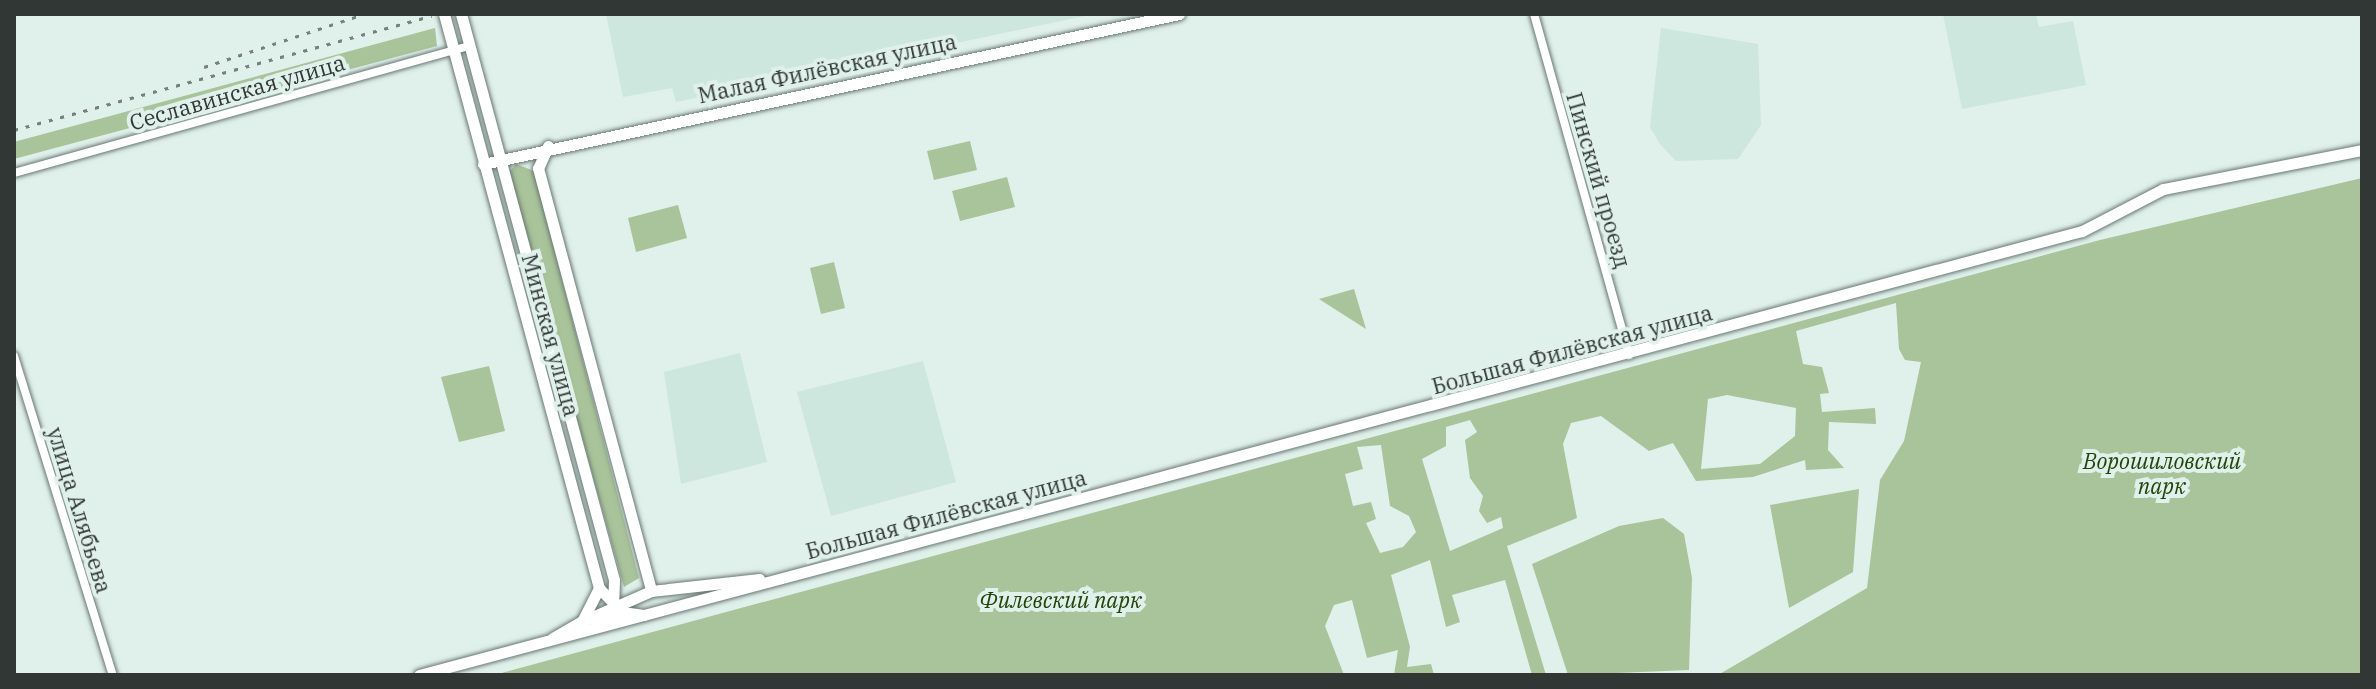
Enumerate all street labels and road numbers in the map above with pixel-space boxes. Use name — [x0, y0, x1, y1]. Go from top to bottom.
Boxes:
street label: Малая Филёвская улица — [695, 28, 959, 108]
street label: Сеславинская улица — [126, 49, 348, 135]
street label: Пинский проезд — [1561, 89, 1637, 271]
street label: Минская улица — [517, 251, 585, 419]
street label: Большая Филёвская улица — [1429, 299, 1715, 399]
street label: улица Алябьева — [42, 424, 118, 596]
street label: Большая Филёвская улица — [803, 464, 1089, 564]

